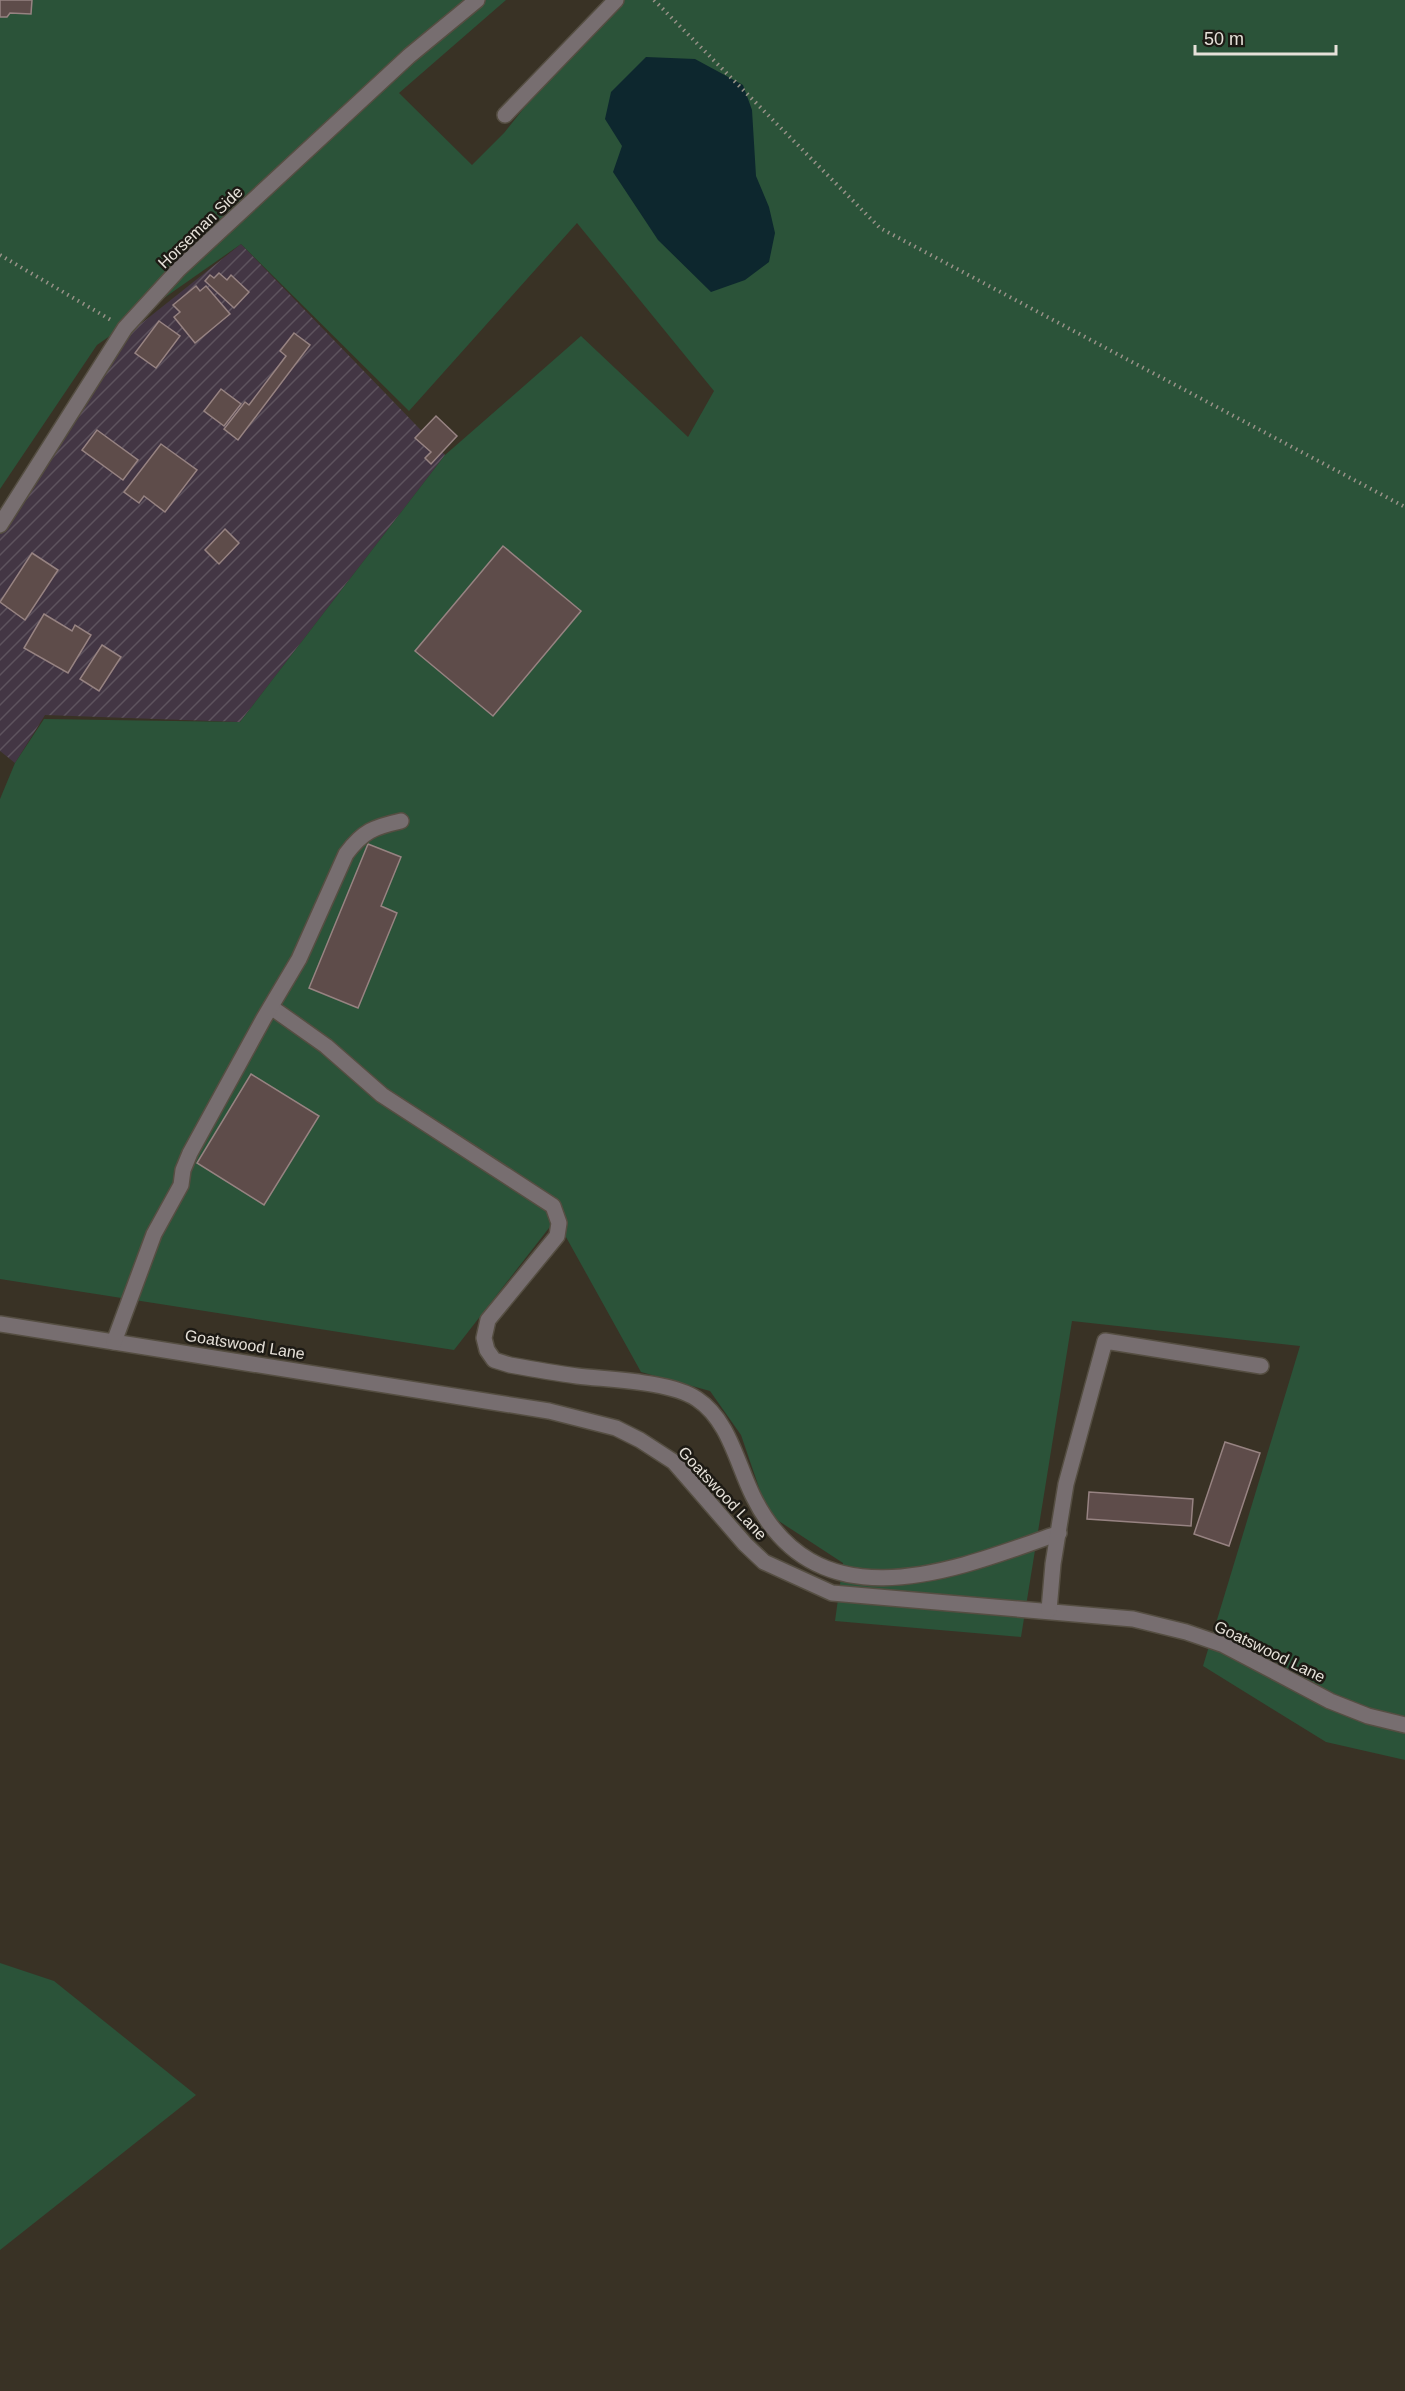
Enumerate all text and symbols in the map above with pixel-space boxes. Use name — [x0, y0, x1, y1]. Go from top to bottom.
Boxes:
scale bar — [1195, 18, 1336, 56]
text: 50 m — [1204, 29, 1244, 49]
street label: Horseman Side — [155, 183, 246, 272]
street label: Goatswood Lane — [184, 1327, 306, 1362]
street label: Goatswood Lane — [675, 1443, 770, 1543]
street label: Goatswood Lane — [1212, 1617, 1328, 1686]

